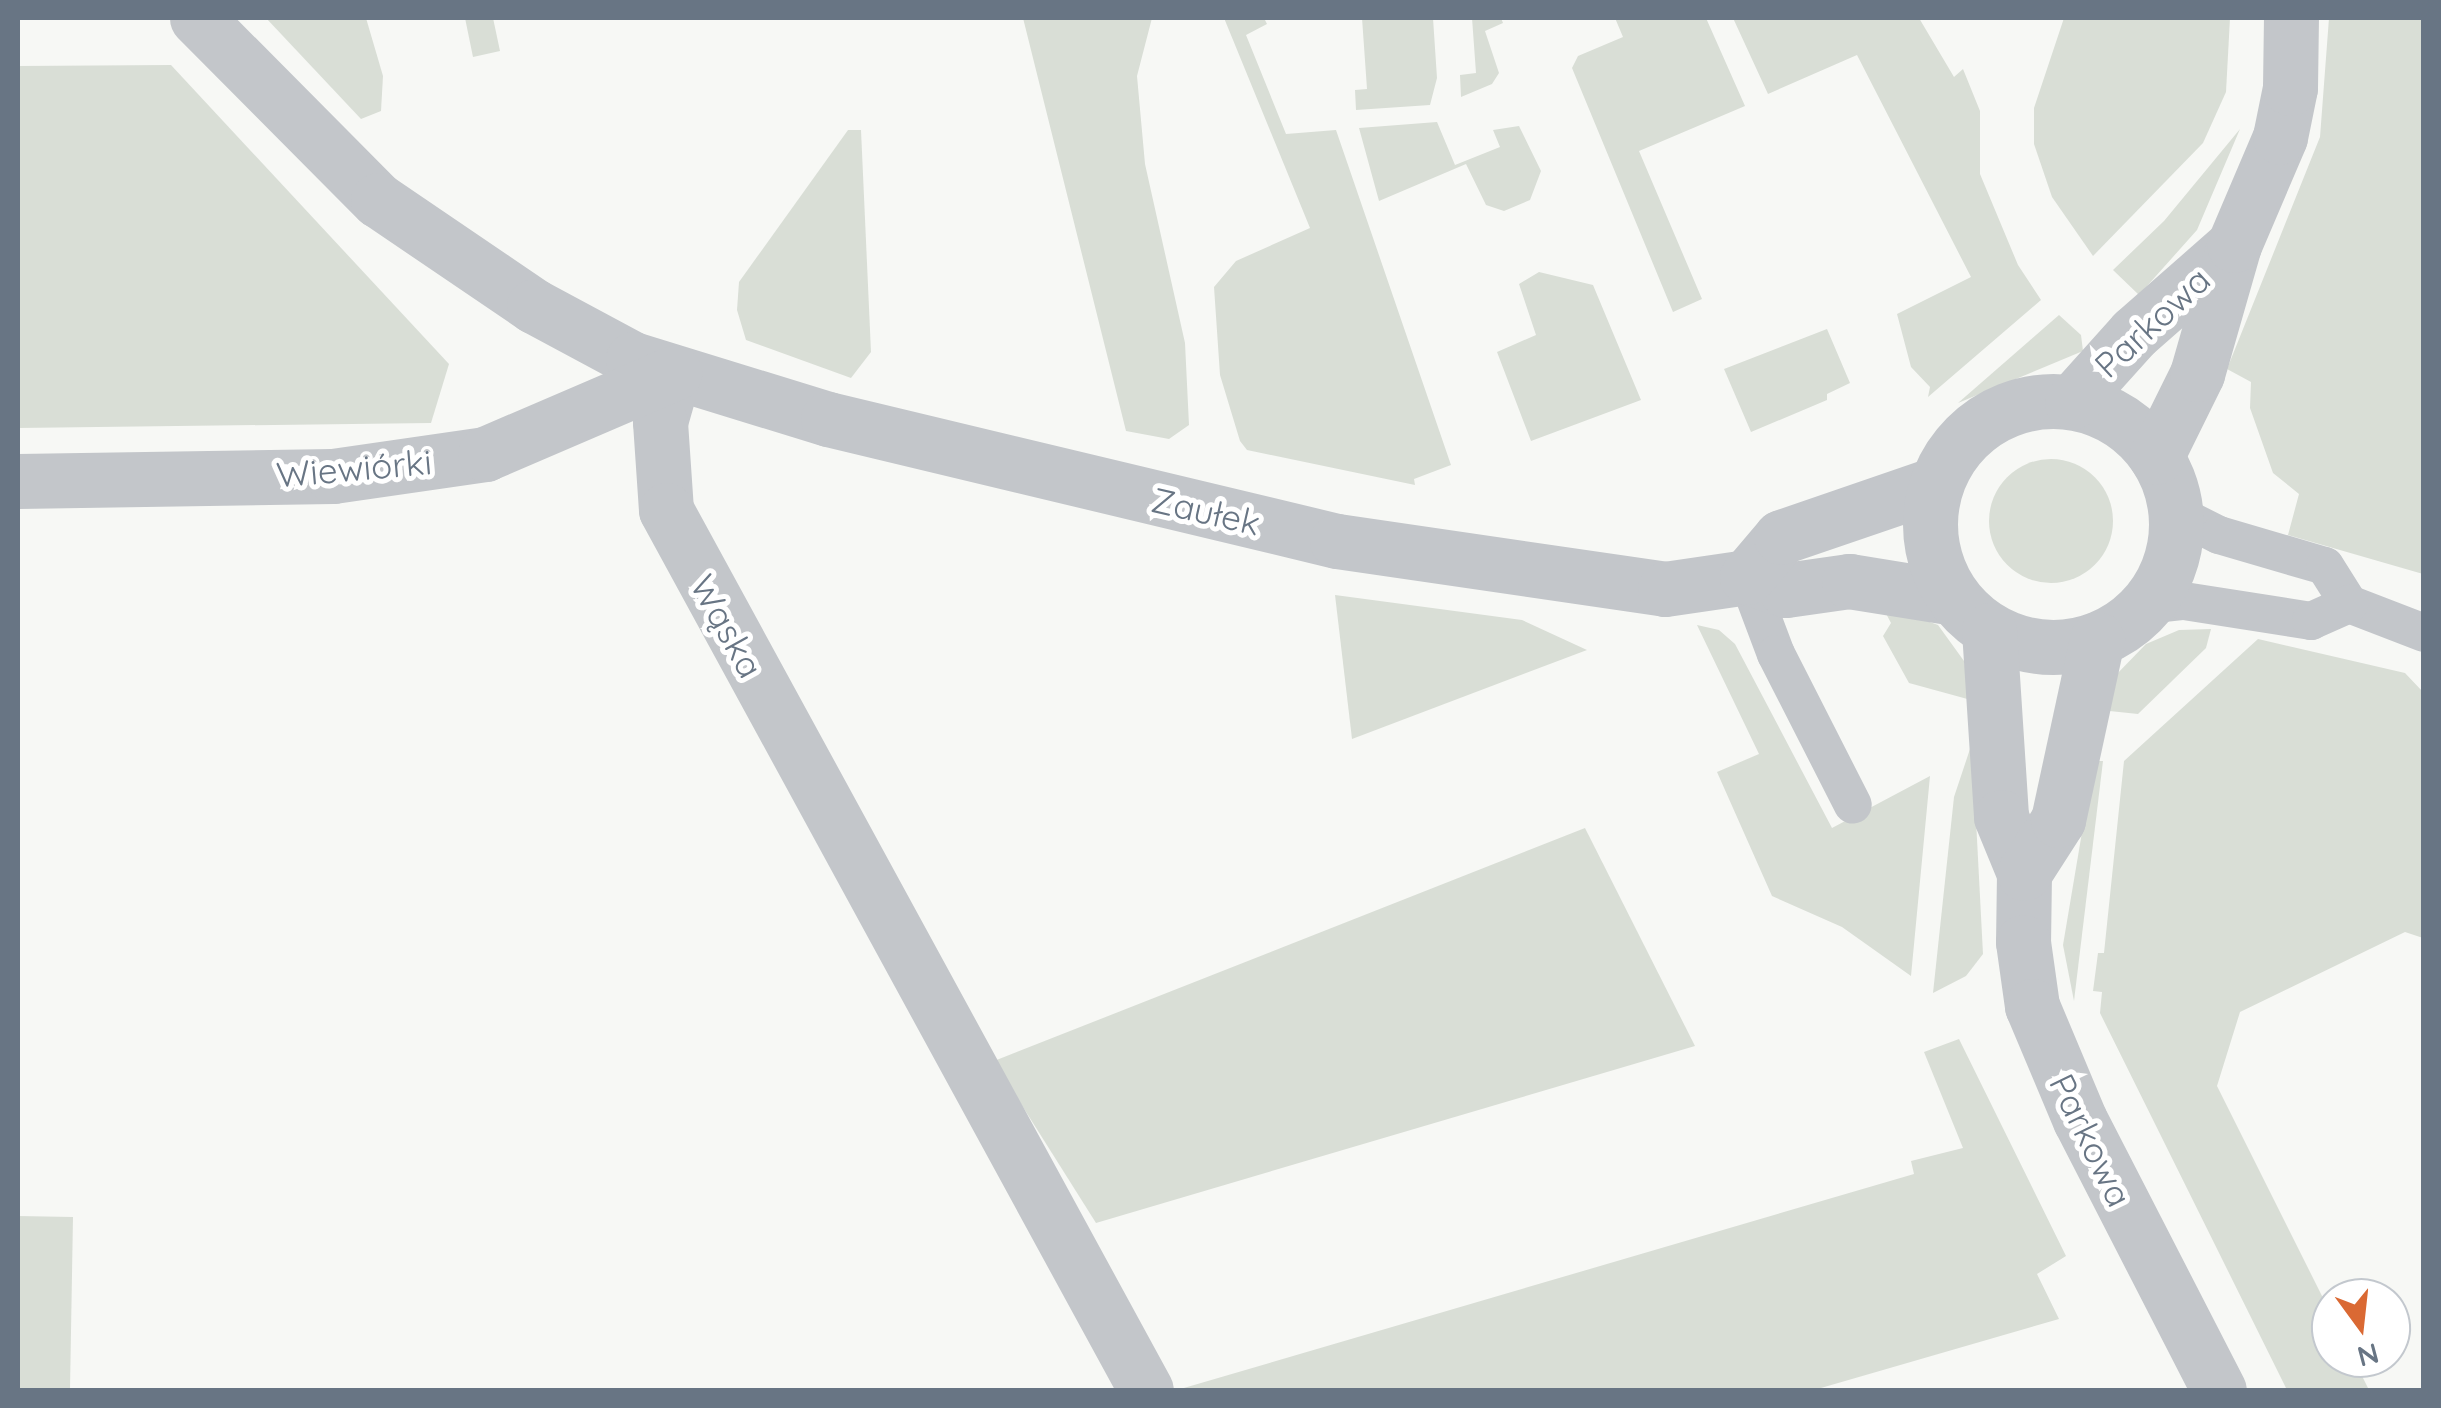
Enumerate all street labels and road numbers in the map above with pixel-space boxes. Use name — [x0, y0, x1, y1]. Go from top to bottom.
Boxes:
street label: Parkowa — [2086, 258, 2218, 386]
street label: Wiewiórki — [275, 440, 433, 496]
street label: Zaułek — [1148, 478, 1264, 544]
street label: Wąska — [682, 567, 772, 685]
street label: Parkowa — [2041, 1067, 2141, 1213]

